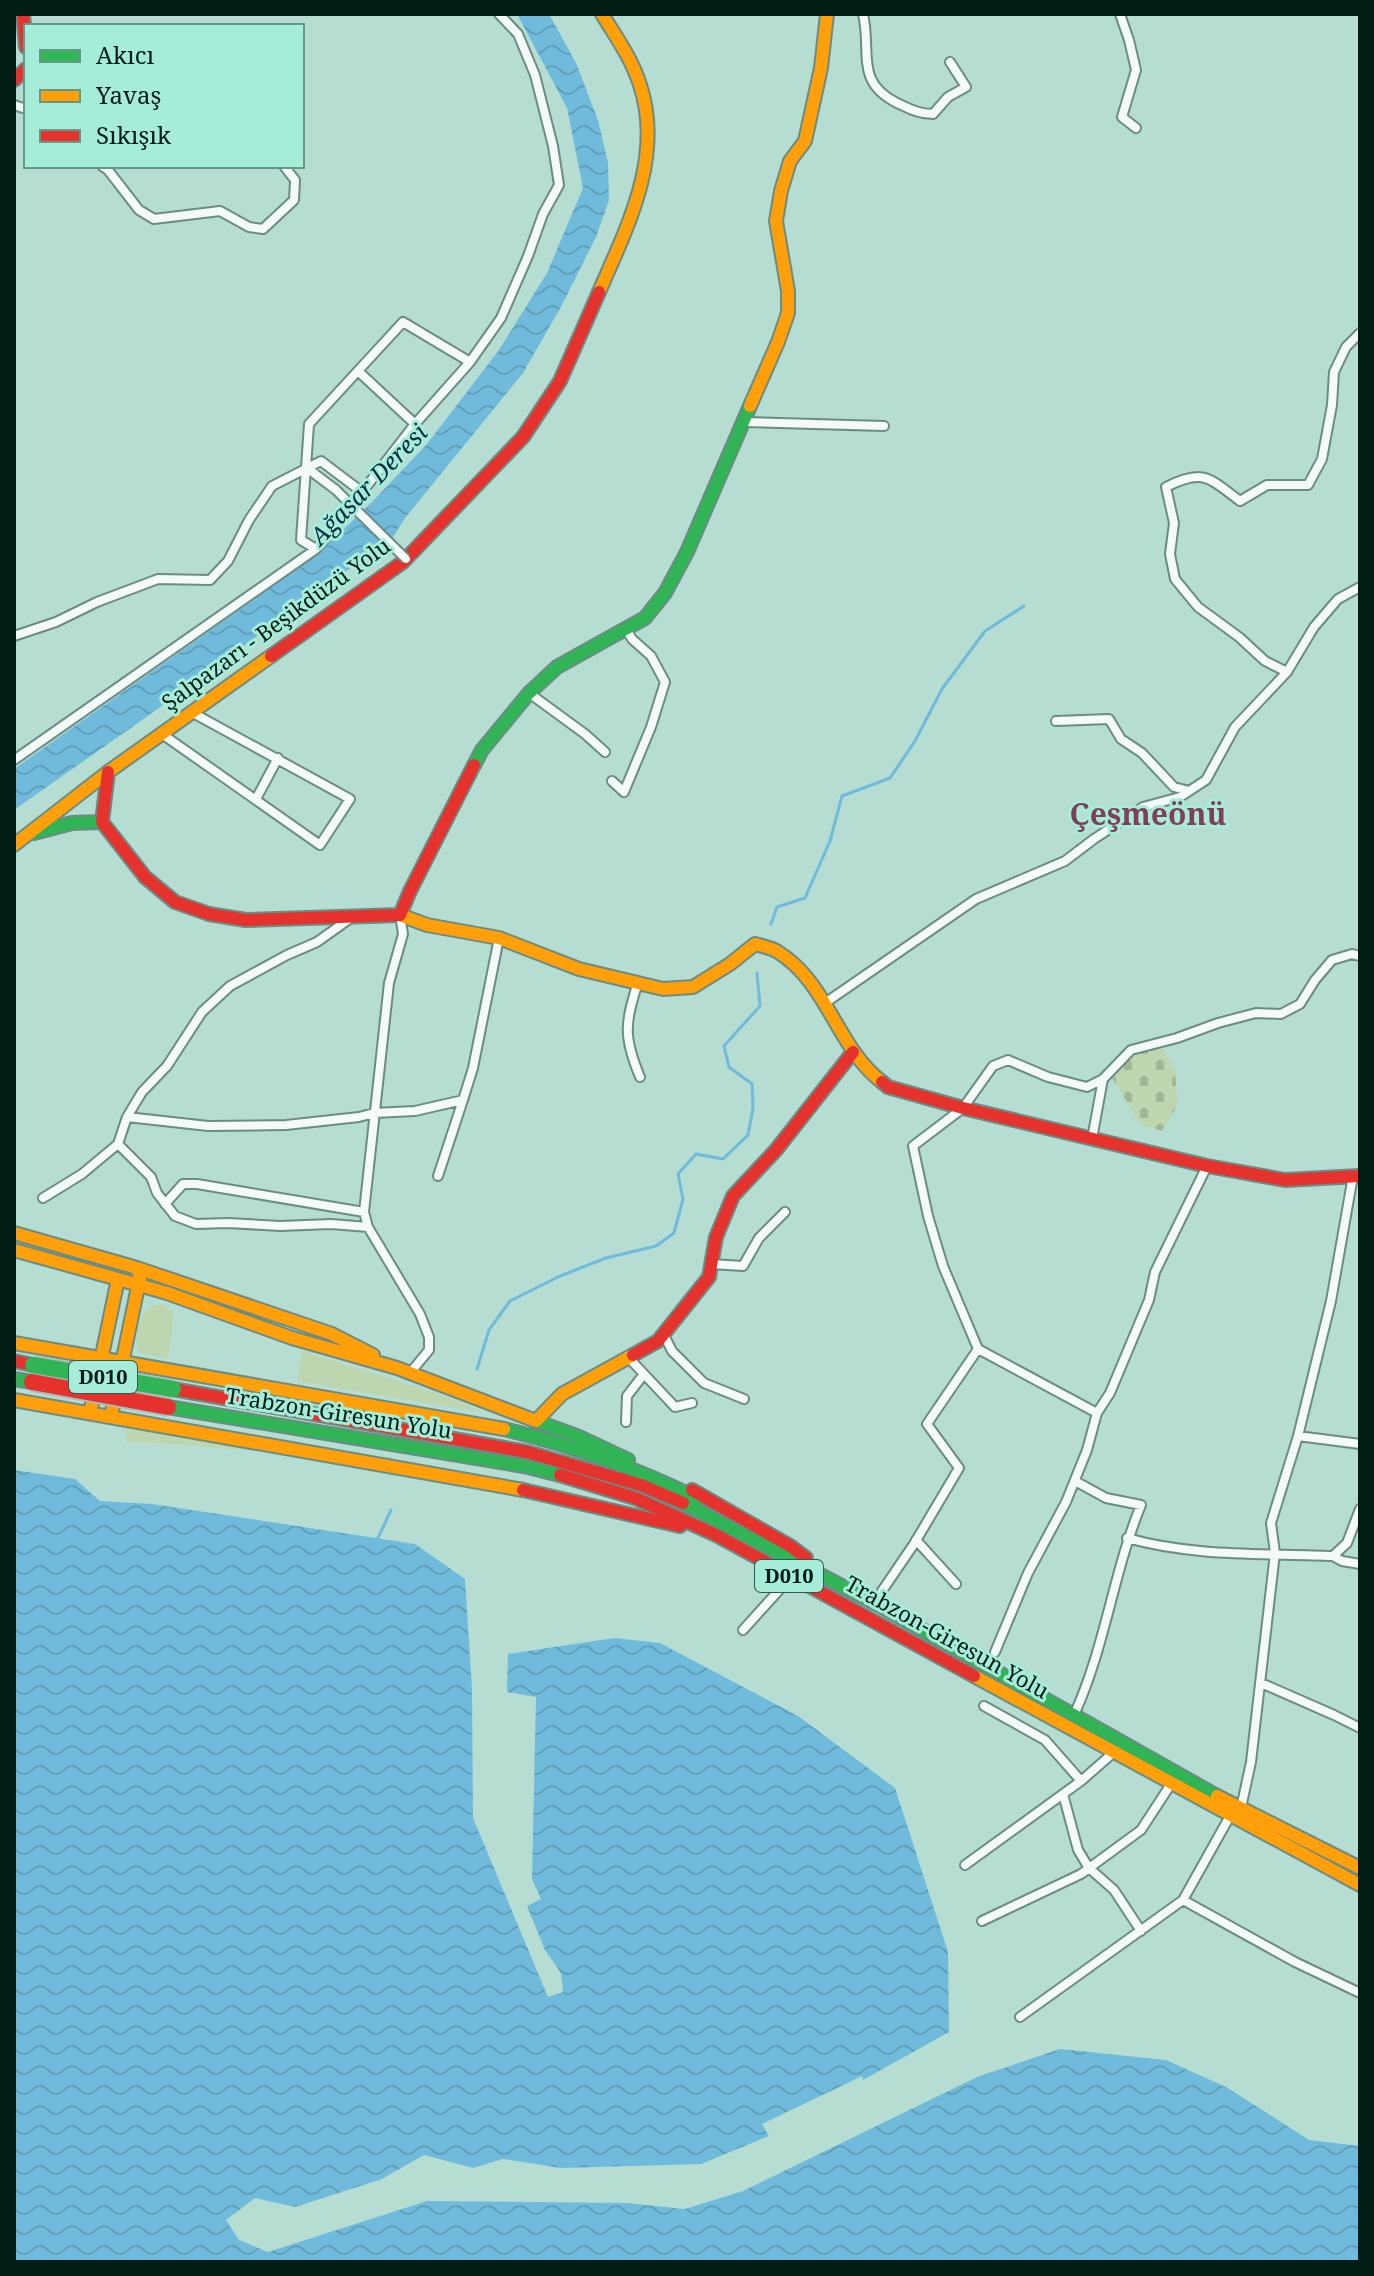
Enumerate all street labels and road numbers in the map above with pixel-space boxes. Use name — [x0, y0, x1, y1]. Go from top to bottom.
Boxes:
street label: Şalpazarı - Beşikdüzü Yolu — [155, 530, 396, 716]
road number: D010 — [69, 1361, 137, 1393]
street label: Trabzon-Giresun Yolu — [224, 1379, 454, 1445]
road number: D010 — [755, 1560, 823, 1592]
street label: Trabzon-Giresun Yolu — [840, 1568, 1055, 1705]

